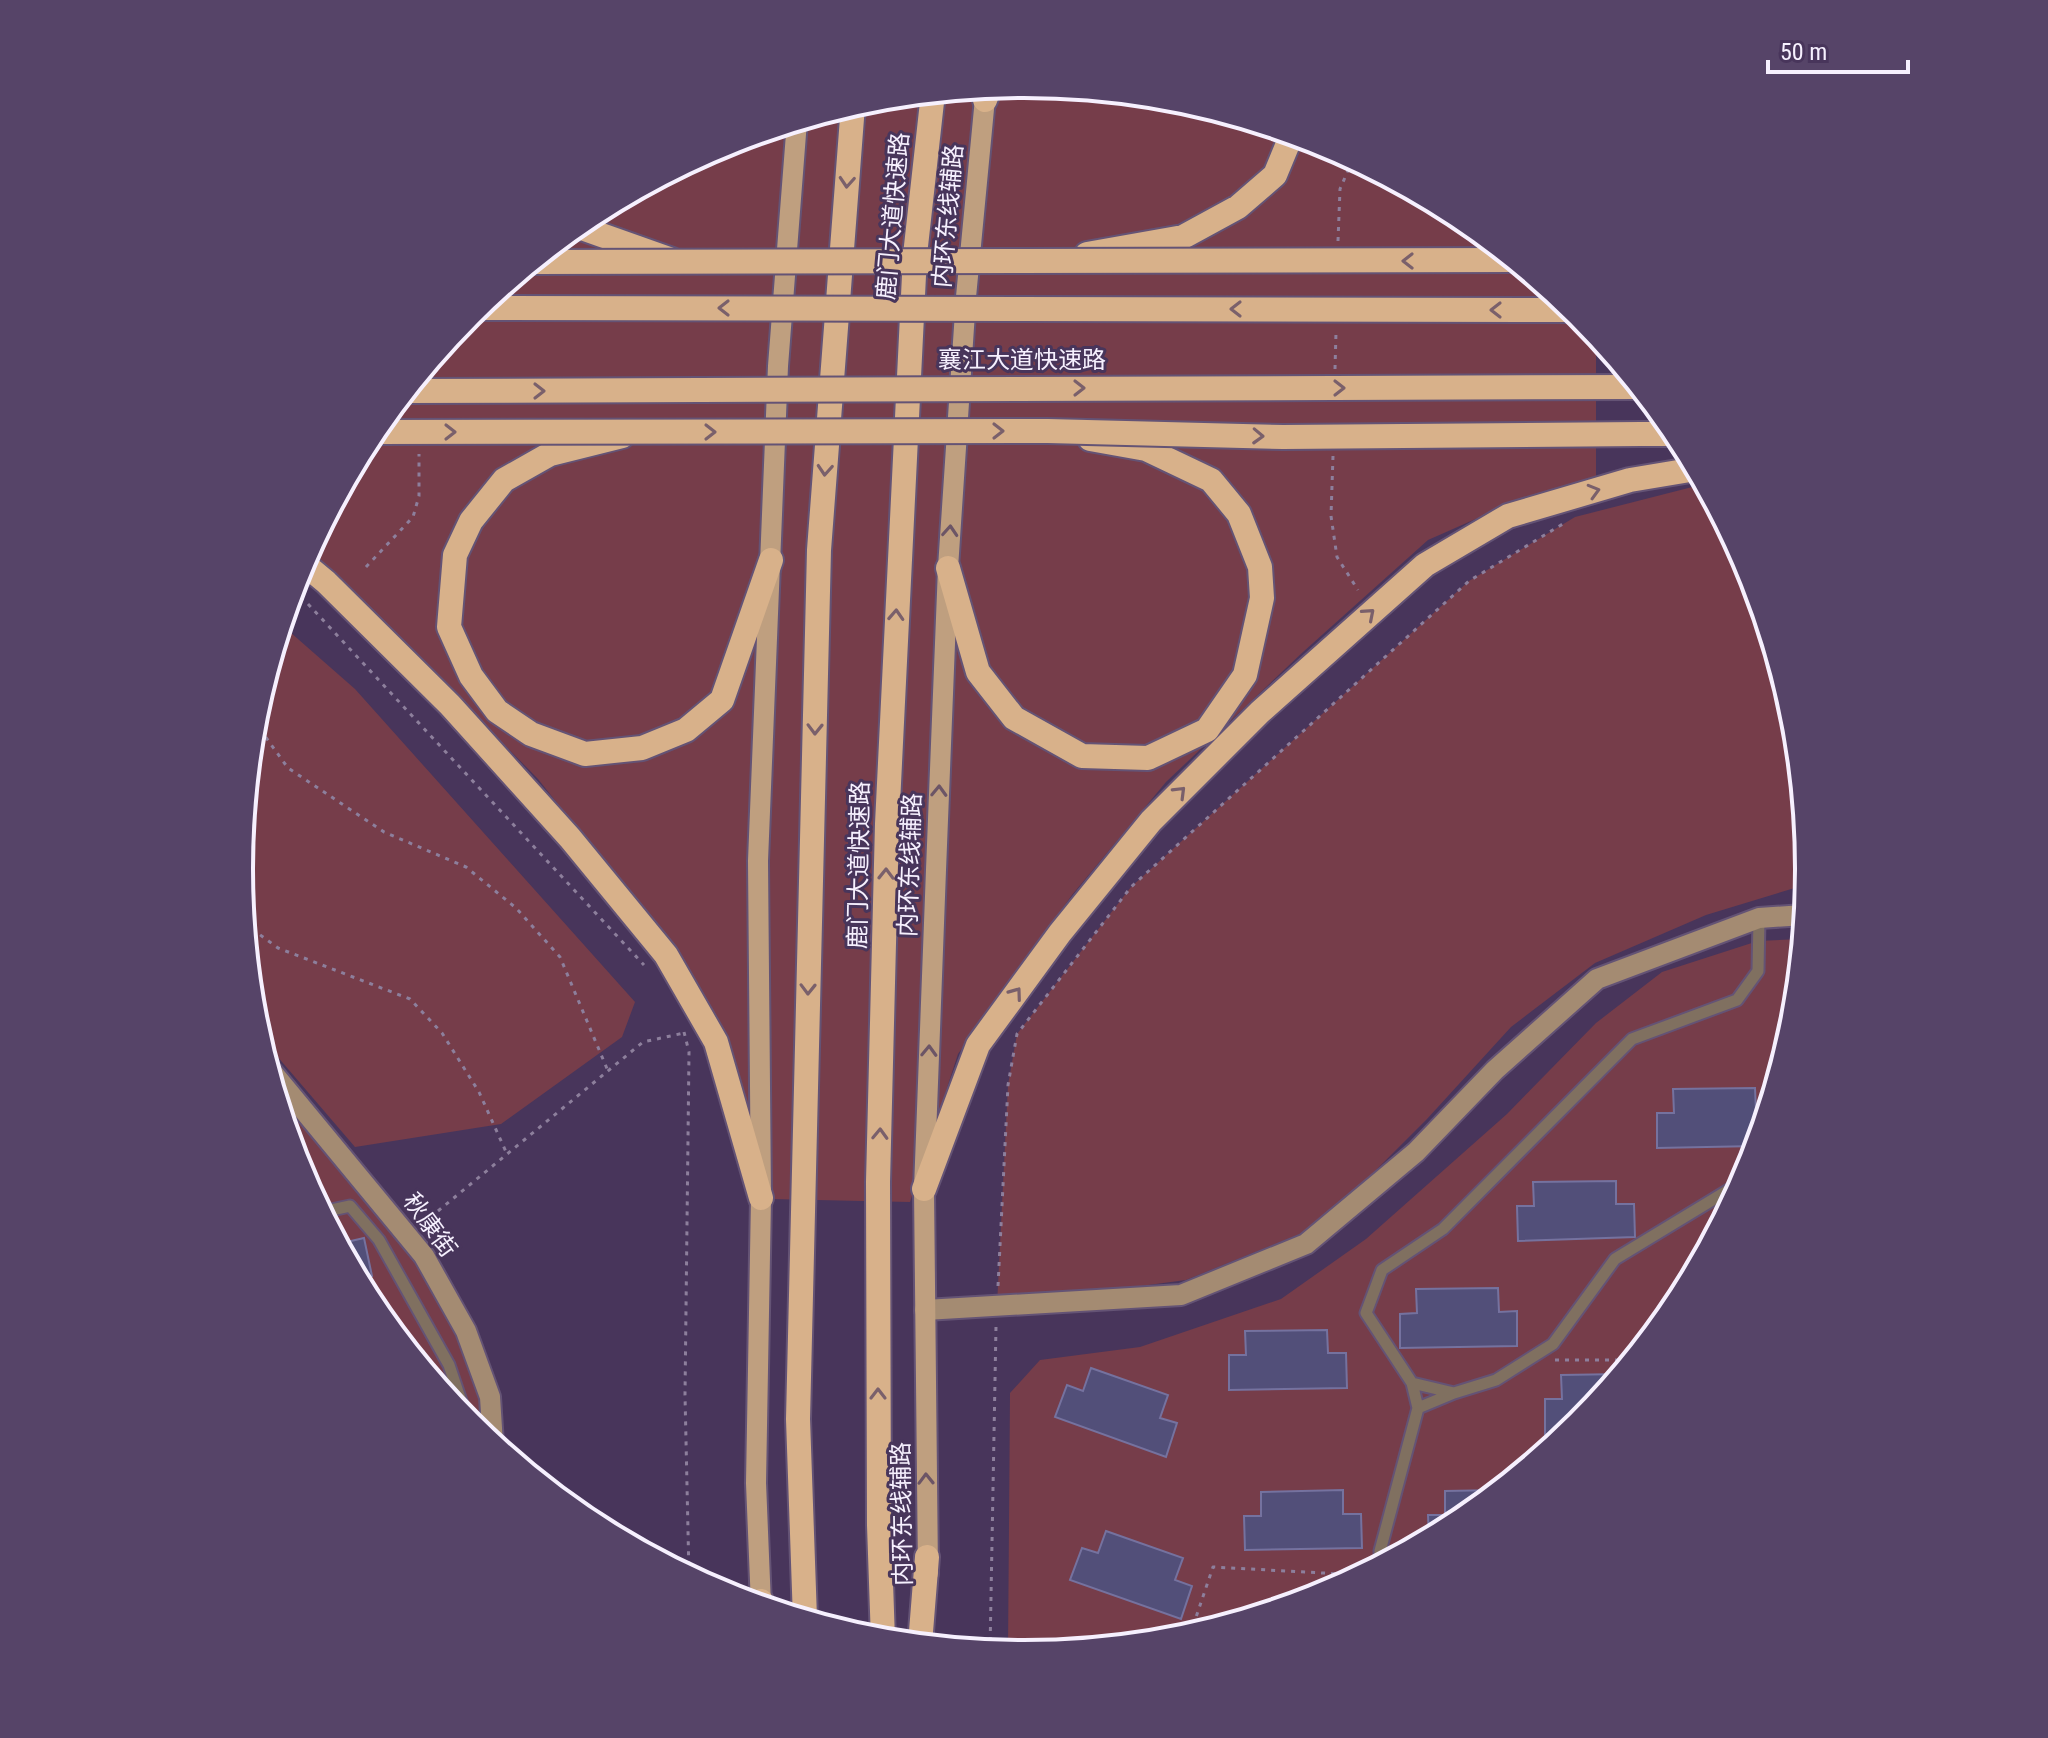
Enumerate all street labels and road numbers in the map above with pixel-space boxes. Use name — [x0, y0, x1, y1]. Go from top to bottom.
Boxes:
street label: 鹿门大道快速路 — [872, 131, 914, 301]
street label: 内环东线辅路 — [928, 143, 968, 289]
street label: 襄江大道快速路 — [938, 346, 1106, 374]
street label: 鹿门大道快速路 — [844, 781, 874, 949]
street label: 内环东线辅路 — [893, 793, 927, 937]
street label: 秋康街 — [398, 1188, 462, 1262]
street label: 内环东线辅路 — [887, 1442, 917, 1586]

